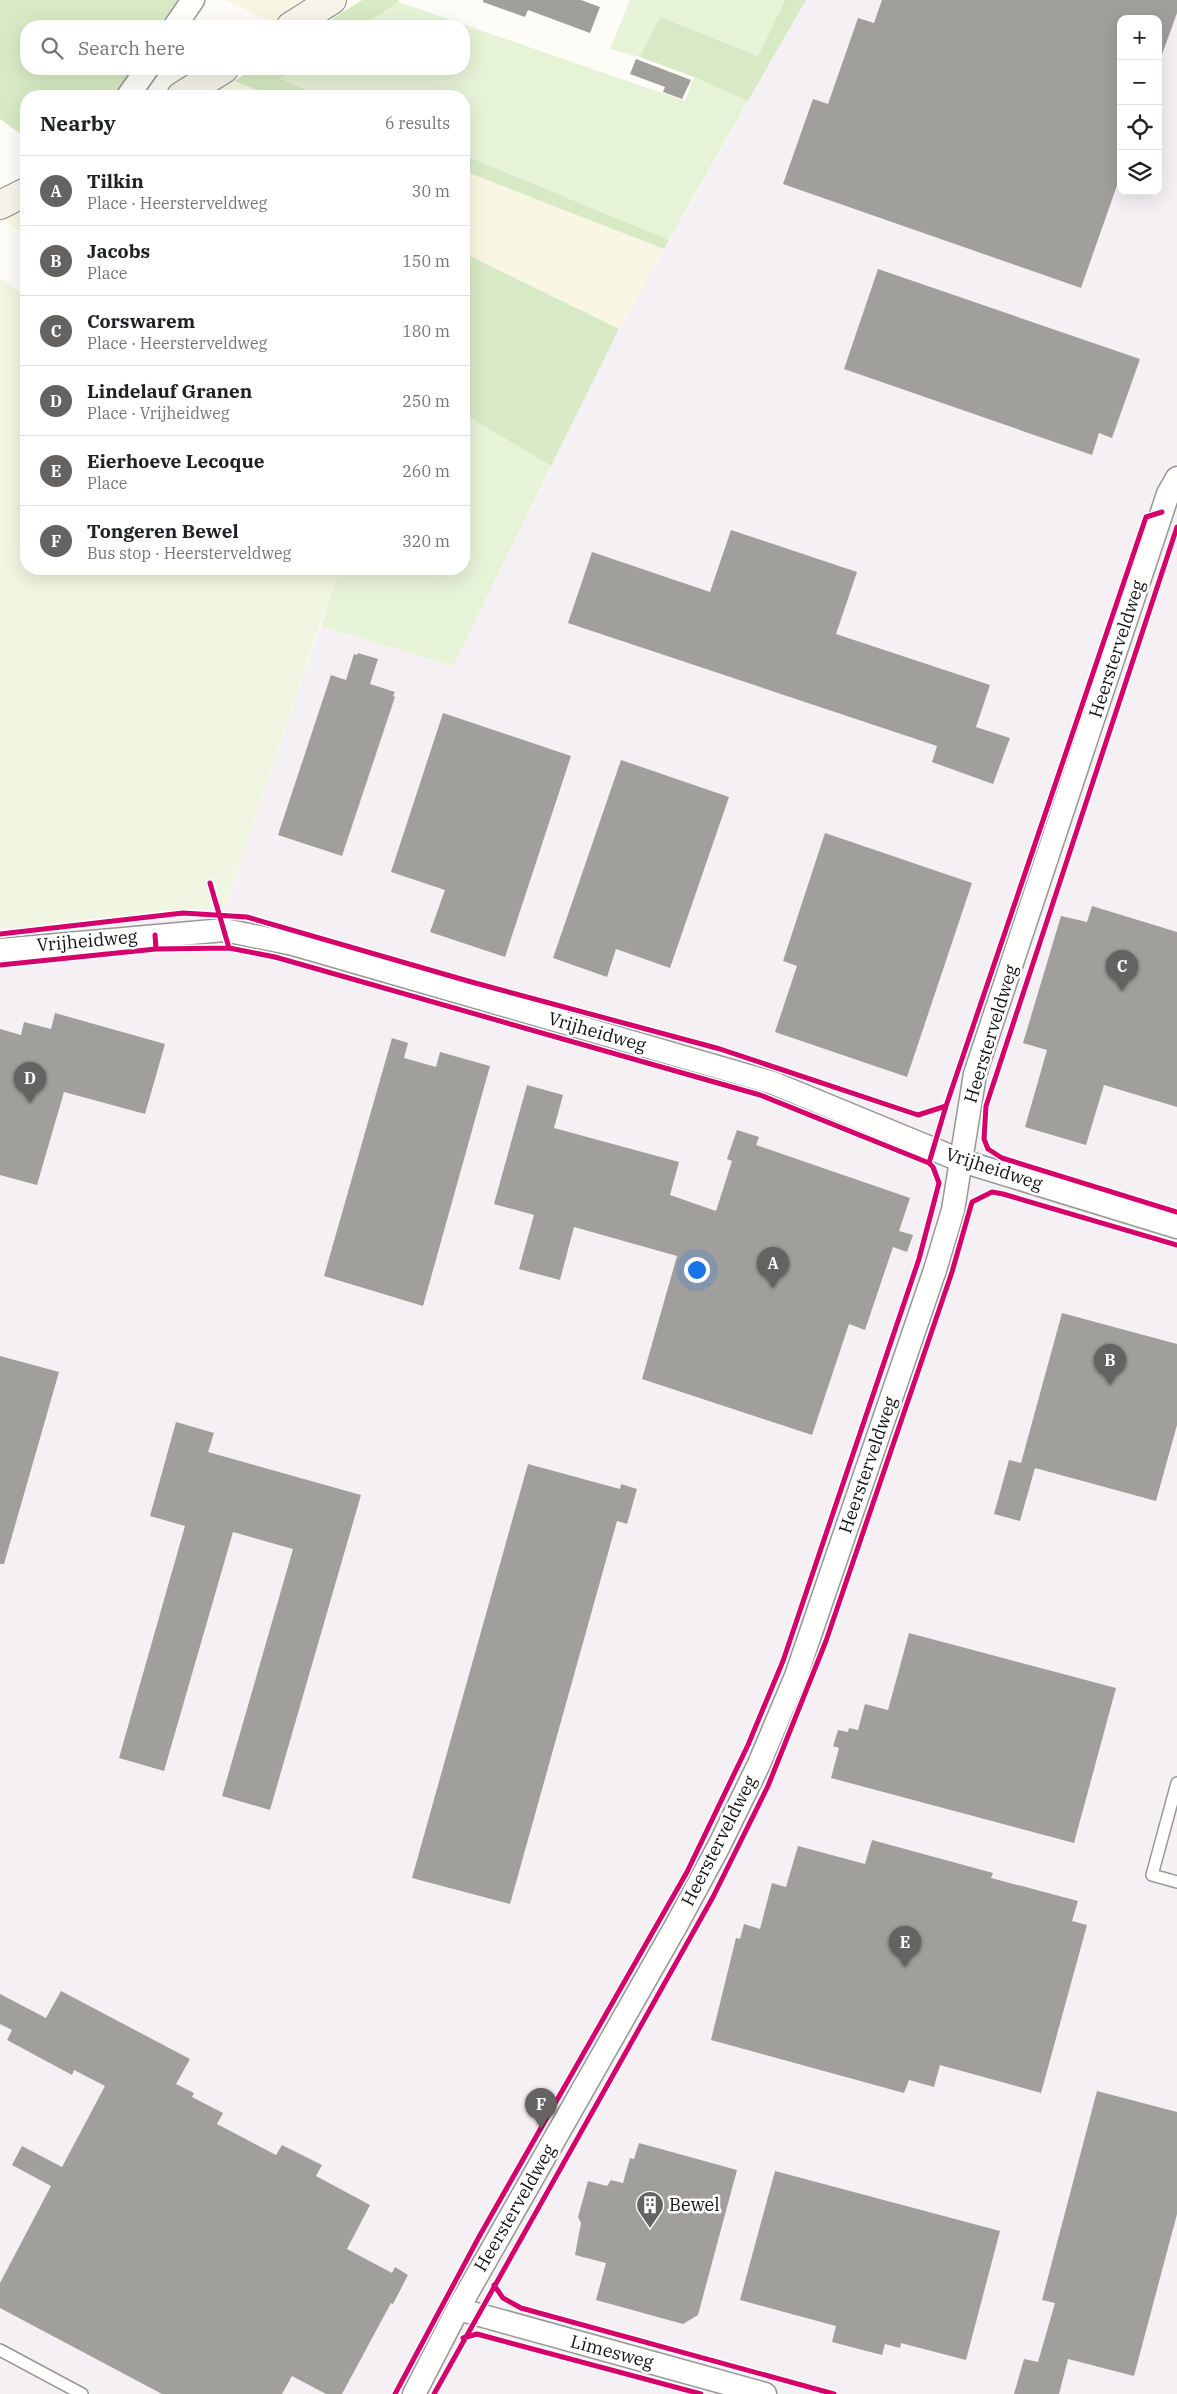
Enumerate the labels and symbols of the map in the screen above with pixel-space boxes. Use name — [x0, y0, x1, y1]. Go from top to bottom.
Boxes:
street label: Heersterveldweg — [1083, 577, 1150, 721]
street label: Vrijheidweg — [36, 925, 138, 956]
pin: C — [1106, 950, 1138, 991]
street label: Heersterveldweg — [959, 962, 1023, 1106]
street label: Vrijheidweg — [545, 1007, 649, 1057]
pin: D — [14, 1062, 46, 1103]
street label: Vrijheidweg — [943, 1142, 1046, 1195]
pin: A — [757, 1247, 789, 1288]
your location — [684, 1257, 710, 1283]
pin: B — [1094, 1344, 1126, 1385]
street label: Heersterveldweg — [833, 1393, 902, 1536]
street label: Heersterveldweg — [676, 1772, 761, 1910]
pin: E — [889, 1926, 921, 1967]
pin: F — [525, 2088, 557, 2129]
street label: Heersterveldweg — [469, 2140, 560, 2276]
building icon: Bewel — [635, 2190, 665, 2229]
place label: Bewel — [669, 2193, 720, 2216]
street label: Limesweg — [568, 2329, 656, 2374]

